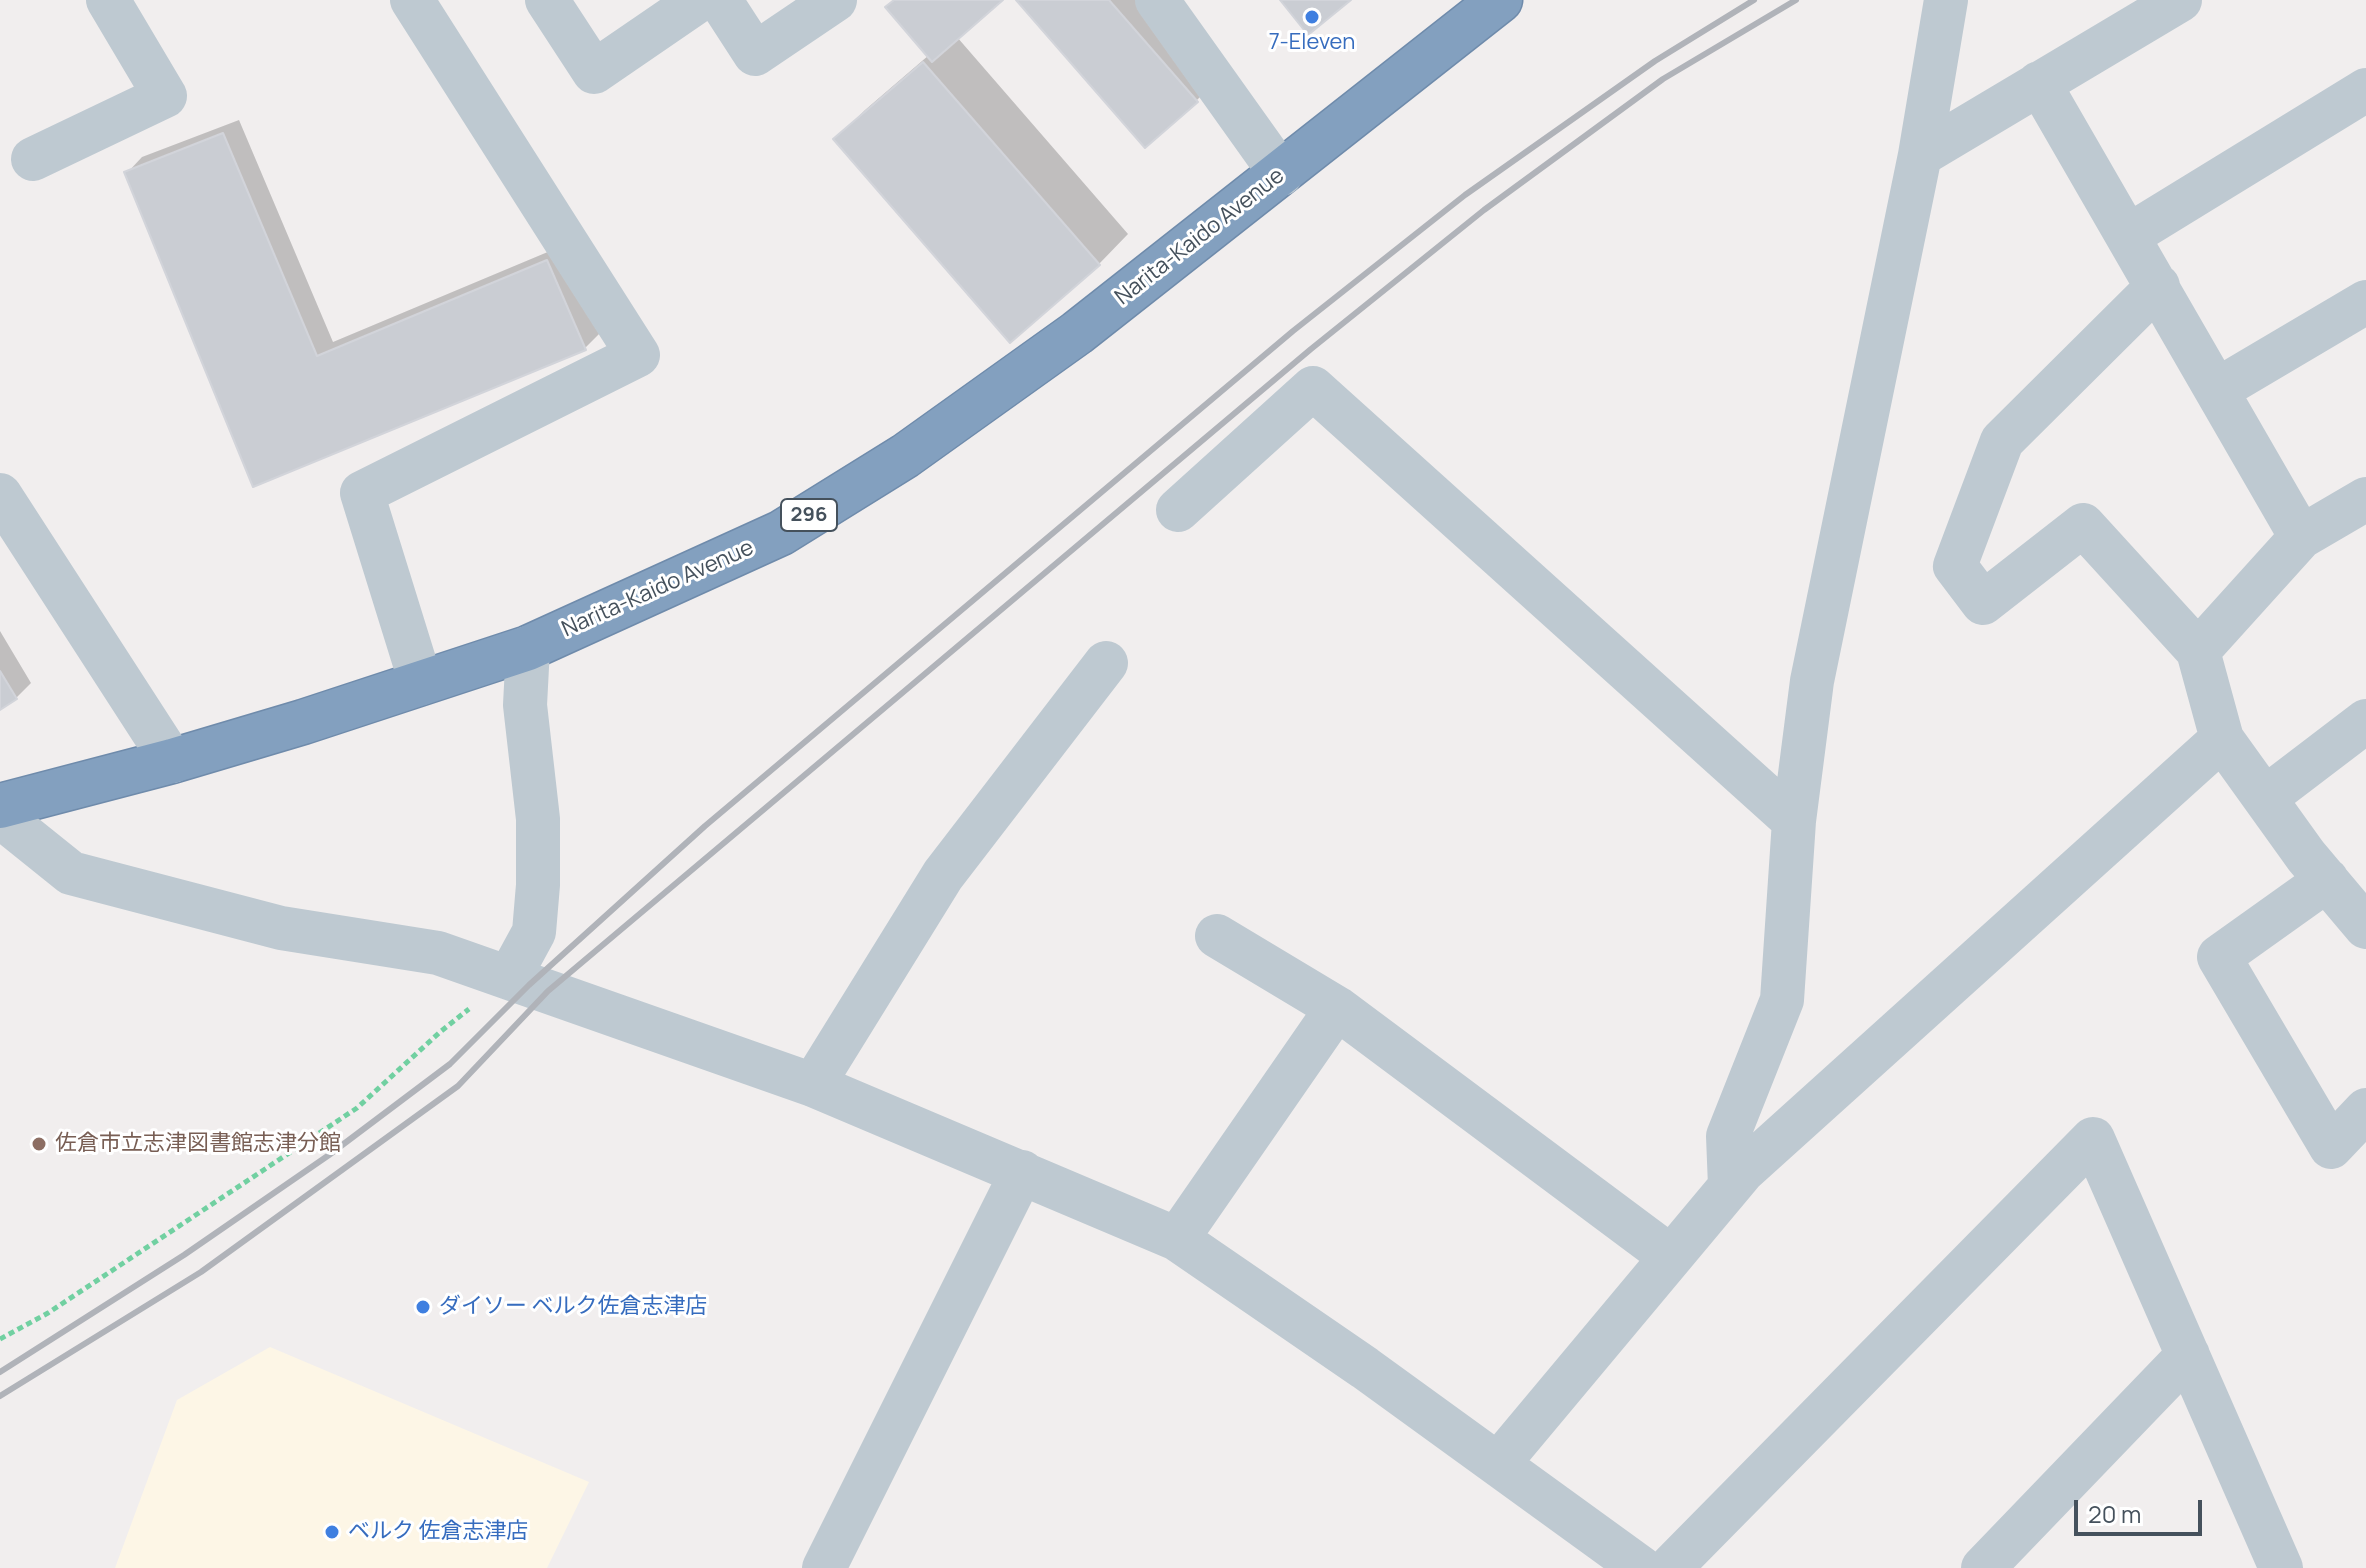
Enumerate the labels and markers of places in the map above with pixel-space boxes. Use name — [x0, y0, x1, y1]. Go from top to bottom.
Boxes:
marker: 7-Eleven — [1303, 8, 1321, 26]
place label: 7-Eleven — [1269, 30, 1355, 56]
place label: 佐倉市立志津図書館志津分館 — [55, 1131, 341, 1157]
marker: 佐倉市立志津図書館志津分館 — [30, 1135, 48, 1153]
place label: ダイソー ベルク佐倉志津店 — [439, 1294, 707, 1320]
marker: ダイソー ベルク佐倉志津店 — [414, 1298, 432, 1316]
place label: ベルク 佐倉志津店 — [348, 1519, 528, 1545]
marker: ベルク 佐倉志津店 — [323, 1523, 341, 1541]

